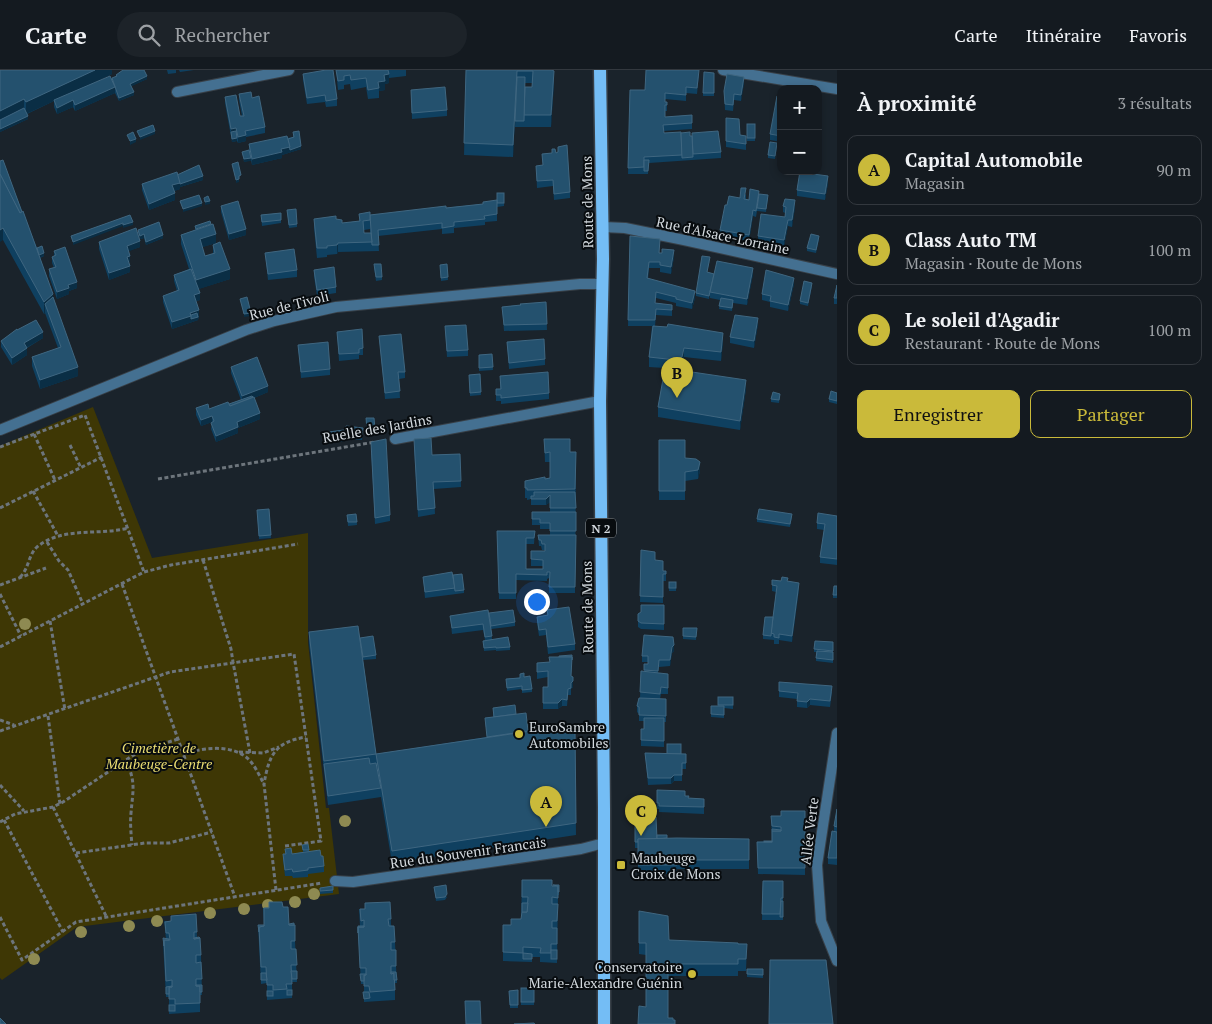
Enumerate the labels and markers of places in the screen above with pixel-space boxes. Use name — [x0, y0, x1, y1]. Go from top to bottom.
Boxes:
pin: B — [661, 357, 693, 398]
place label: EuroSambre Automobiles — [529, 717, 609, 752]
marker: EuroSambre Automobiles — [513, 728, 525, 740]
pin: A — [530, 786, 562, 827]
pin: C — [625, 795, 657, 836]
place label: Maubeuge Croix de Mons — [631, 848, 721, 883]
marker: Maubeuge Croix de Mons — [615, 859, 627, 871]
place label: Conservatoire Marie-Alexandre Guénin — [528, 957, 683, 992]
marker: Conservatoire Marie-Alexandre Guénin — [686, 968, 698, 980]

